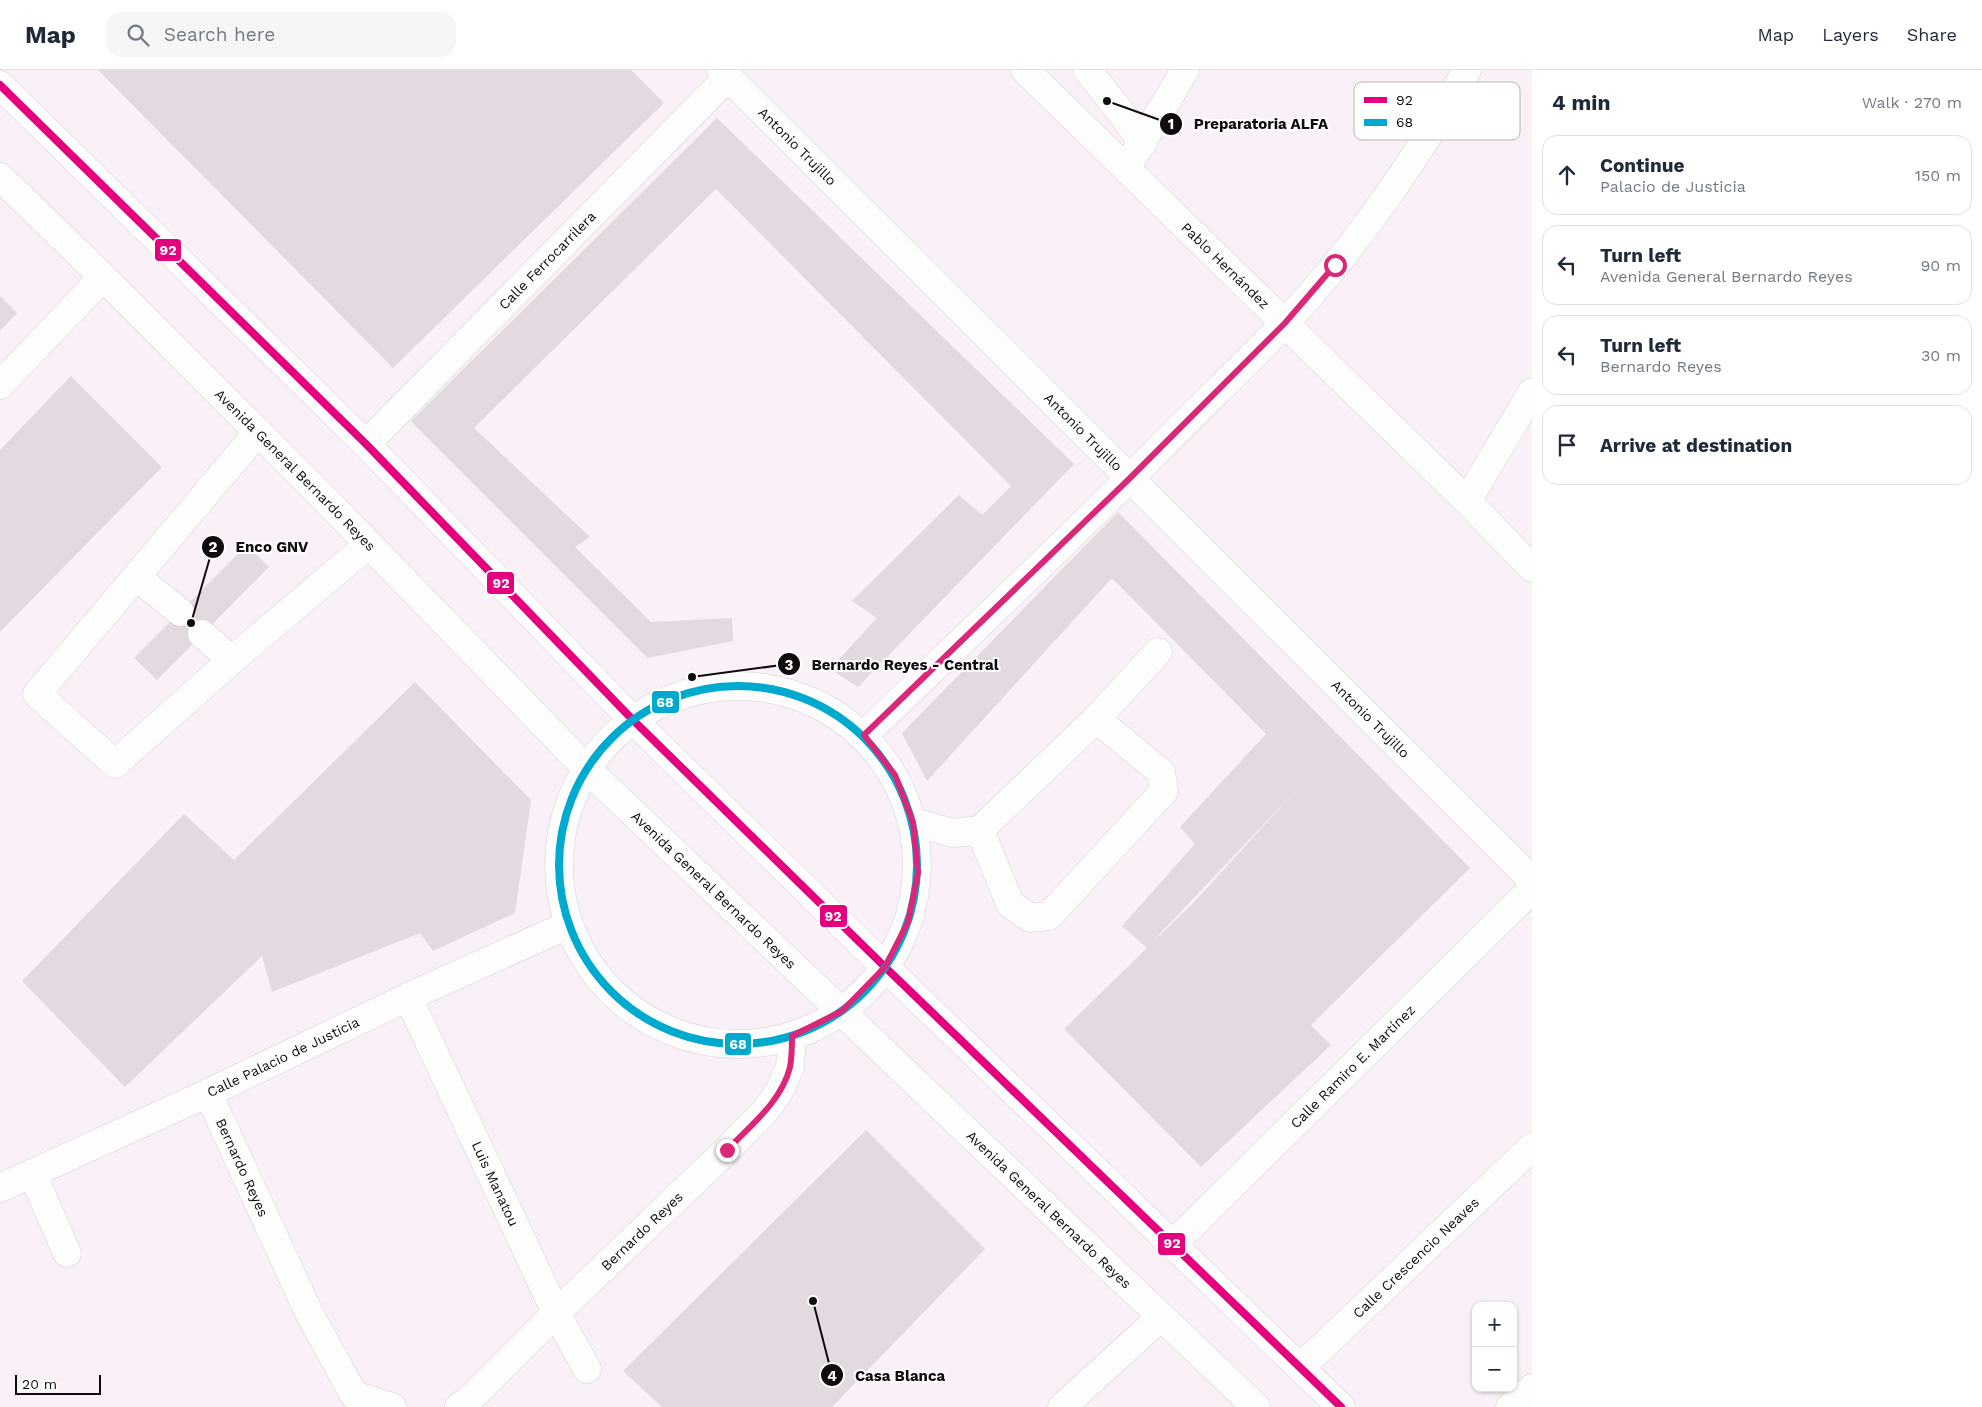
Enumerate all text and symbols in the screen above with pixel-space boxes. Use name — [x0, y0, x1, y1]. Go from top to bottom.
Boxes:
search box — [106, 12, 456, 57]
text: Map — [25, 21, 76, 49]
icon: search — [124, 21, 152, 49]
text: Search here — [164, 23, 275, 46]
text: Map — [1757, 24, 1794, 45]
text: Layers — [1822, 24, 1879, 45]
text: Share — [1907, 24, 1957, 45]
legend — [1354, 82, 1520, 140]
text: 4 min — [1552, 90, 1610, 115]
text: 92 — [1396, 92, 1413, 108]
text: Walk · 270 m — [1862, 93, 1962, 112]
street label: Antonio Trujillo — [755, 104, 840, 189]
callout: Preparatoria ALFA — [1158, 109, 1338, 139]
text: 68 — [1396, 114, 1413, 130]
text: 1 — [1168, 115, 1174, 133]
text: Preparatoria ALFA — [1194, 115, 1329, 133]
text: Continue — [1600, 154, 1684, 177]
icon: ahead — [1553, 161, 1581, 189]
text: 150 m — [1915, 166, 1961, 185]
text: Palacio de Justicia — [1600, 177, 1746, 196]
street label: Calle Ferrocarrilera — [495, 208, 599, 313]
street label: Pablo Hernández — [1178, 219, 1273, 312]
line badge: 92 — [154, 238, 182, 262]
text: 92 — [160, 242, 176, 258]
text: Turn left — [1600, 244, 1681, 267]
icon: left — [1553, 251, 1581, 279]
route start — [1324, 254, 1347, 277]
text: 90 m — [1920, 256, 1961, 275]
text: Avenida General Bernardo Reyes — [1600, 267, 1853, 286]
text: Turn left — [1600, 334, 1681, 357]
icon: left — [1553, 341, 1581, 369]
text: 30 m — [1921, 346, 1961, 365]
text: Bernardo Reyes — [1600, 357, 1722, 376]
street label: Avenida General Bernardo Reyes — [212, 386, 379, 554]
street label: Antonio Trujillo — [1041, 390, 1126, 474]
icon: arrive — [1553, 431, 1581, 459]
text: Arrive at destination — [1600, 434, 1792, 457]
callout: Enco GNV — [201, 532, 318, 562]
text: 2 — [209, 538, 218, 556]
text: Enco GNV — [236, 538, 309, 556]
line badge: 92 — [486, 571, 515, 595]
text: 92 — [493, 575, 509, 591]
callout: Bernardo Reyes - Central — [776, 649, 1008, 679]
text: 3 — [785, 656, 794, 674]
text: Bernardo Reyes - Central — [811, 656, 999, 674]
street label: Antonio Trujillo — [1328, 676, 1413, 761]
line badge: 68 — [651, 690, 680, 714]
text: 68 — [656, 694, 674, 710]
street label: Avenida General Bernardo Reyes — [628, 808, 799, 972]
line badge: 92 — [819, 904, 848, 928]
text: 92 — [825, 908, 841, 924]
street label: Calle Ramiro E. Martínez — [1287, 1002, 1418, 1131]
street label: Calle Palacio de Justicia — [204, 1014, 362, 1100]
line badge: 68 — [724, 1032, 752, 1056]
text: 68 — [729, 1036, 747, 1052]
street label: Bernardo Reyes — [213, 1116, 272, 1219]
street label: Avenida General Bernardo Reyes — [963, 1127, 1134, 1292]
street label: Luis Manatou — [469, 1139, 522, 1229]
route end — [716, 1139, 739, 1162]
street label: Bernardo Reyes — [598, 1189, 686, 1274]
street label: Calle Crescencio Neaves — [1350, 1194, 1482, 1321]
line badge: 92 — [1157, 1232, 1186, 1256]
text: 92 — [1164, 1235, 1180, 1251]
map controls — [1472, 1302, 1517, 1392]
button: + — [1472, 1302, 1517, 1347]
button: − — [1472, 1347, 1517, 1392]
callout: Casa Blanca — [819, 1360, 955, 1390]
text: 4 — [827, 1367, 837, 1385]
text: Casa Blanca — [855, 1367, 945, 1385]
scale bar — [15, 1372, 101, 1395]
text: 20 m — [22, 1376, 57, 1392]

